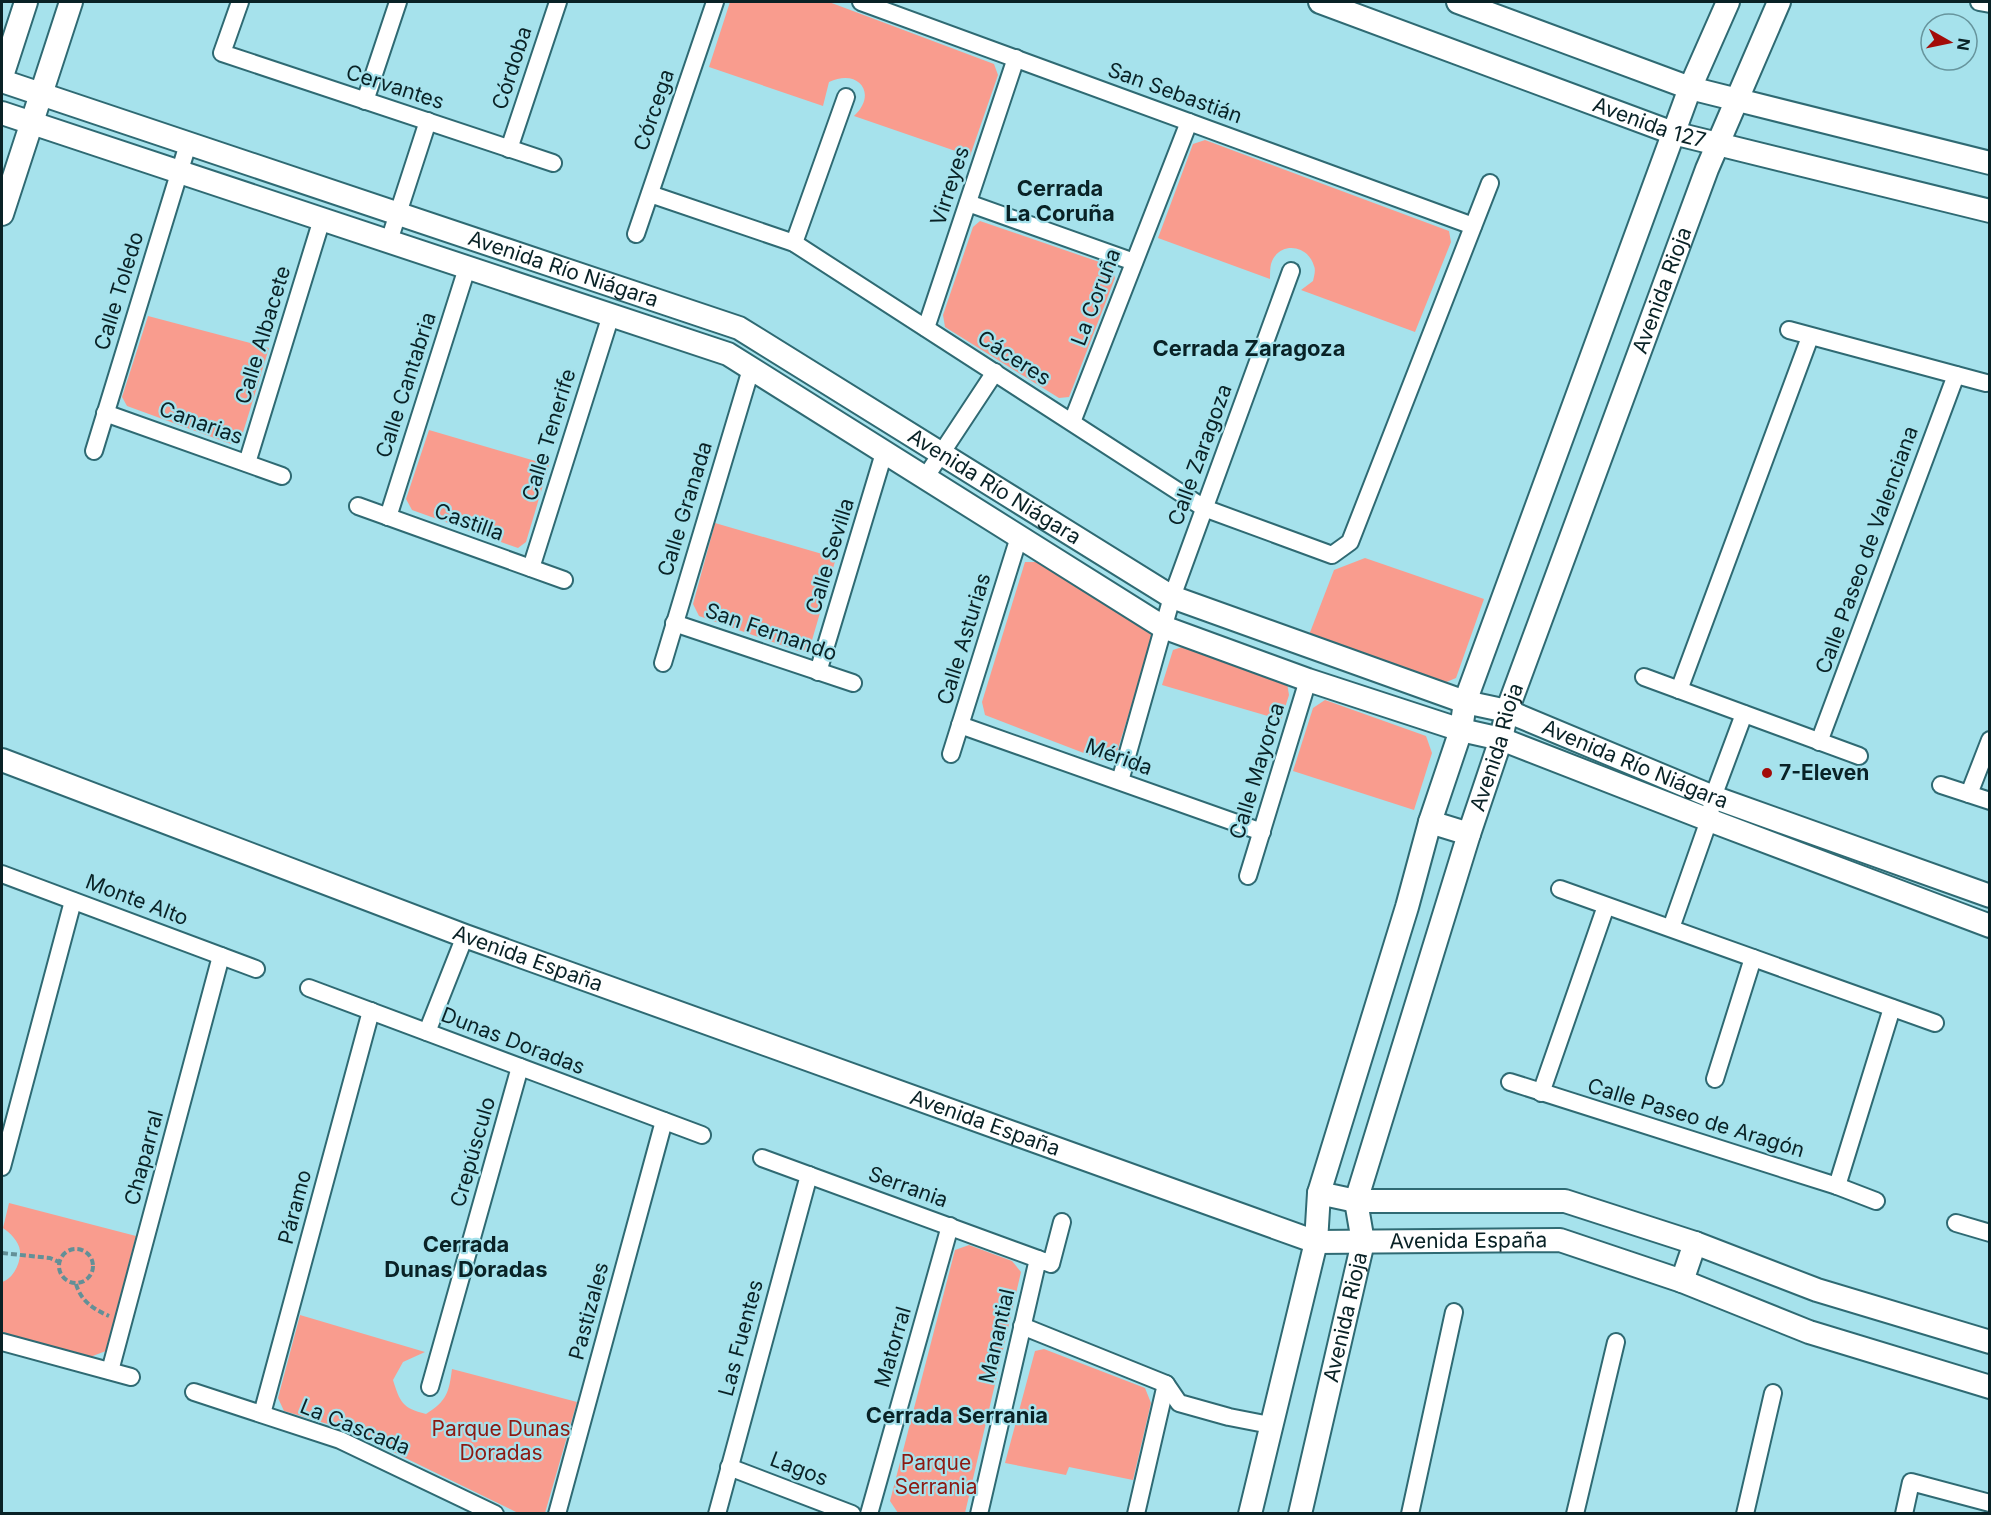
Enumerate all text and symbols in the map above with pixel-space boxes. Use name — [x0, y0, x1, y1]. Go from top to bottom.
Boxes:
north arrow — [1919, 12, 1979, 72]
street label: Córdoba — [486, 23, 537, 113]
text: N — [1953, 37, 1975, 52]
street label: San Sebastián — [1104, 57, 1246, 128]
street label: Cervantes — [343, 59, 447, 114]
street label: Córcega — [628, 66, 679, 154]
street label: Avenida 127 — [1590, 91, 1709, 153]
street label: Virreyes — [925, 143, 974, 229]
district label: Cerrada La Coruña — [1005, 175, 1115, 226]
street label: Avenida Rioja — [1627, 224, 1696, 357]
street label: Avenida Río Niágara — [465, 225, 662, 312]
street label: Calle Toledo — [89, 229, 148, 353]
street label: La Coruña — [1066, 245, 1125, 349]
street label: Calle Albacete — [230, 263, 295, 407]
street label: Calle Cantabria — [370, 309, 441, 461]
street label: Cáceres — [973, 325, 1056, 390]
district label: Cerrada Zaragoza — [1153, 335, 1345, 361]
street label: Calle Tenerife — [517, 366, 581, 504]
street label: Calle Zaragoza — [1162, 381, 1237, 529]
street label: Canarias — [156, 396, 247, 449]
street label: Avenida Río Niágara — [904, 423, 1086, 549]
street label: Calle Paseo de Valenciana — [1810, 423, 1923, 677]
street label: Calle Granada — [652, 438, 717, 579]
street label: Calle Sevilla — [800, 495, 859, 617]
street label: Castilla — [431, 497, 507, 546]
street label: Calle Asturias — [932, 570, 995, 708]
street label: San Fernando — [702, 597, 840, 666]
street label: Avenida Rioja — [1465, 680, 1528, 814]
street label: Calle Mayorca — [1224, 700, 1289, 842]
street label: Avenida Río Niágara — [1539, 714, 1732, 813]
street label: Mérida — [1082, 733, 1156, 780]
place label: 7-Eleven — [1779, 760, 1869, 785]
marker: 7-Eleven — [1760, 766, 1774, 780]
street label: Monte Alto — [82, 869, 192, 931]
street label: Avenida España — [449, 920, 606, 997]
street label: Dunas Doradas — [438, 1002, 589, 1079]
street label: Calle Paseo de Aragón — [1585, 1073, 1808, 1162]
street label: Avenida España — [907, 1084, 1064, 1161]
street label: Crepúsculo — [445, 1094, 500, 1210]
street label: Chaparral — [119, 1108, 168, 1208]
street label: Serrania — [865, 1161, 951, 1212]
street label: Páramo — [273, 1167, 316, 1247]
street label: Avenida España — [1389, 1227, 1547, 1253]
district label: Cerrada Dunas Doradas — [384, 1231, 548, 1282]
street label: Avenida Rioja — [1318, 1250, 1372, 1385]
street label: Pastizales — [563, 1259, 614, 1362]
street label: Las Fuentes — [713, 1277, 768, 1399]
street label: Manantial — [974, 1286, 1020, 1386]
street label: Matorral — [869, 1304, 916, 1390]
street label: La Cascada — [297, 1393, 414, 1460]
district label: Cerrada Serrania — [866, 1402, 1048, 1428]
park label: Parque Dunas Doradas — [431, 1416, 571, 1465]
street label: Lagos — [767, 1446, 832, 1491]
park label: Parque Serrania — [895, 1450, 977, 1499]

